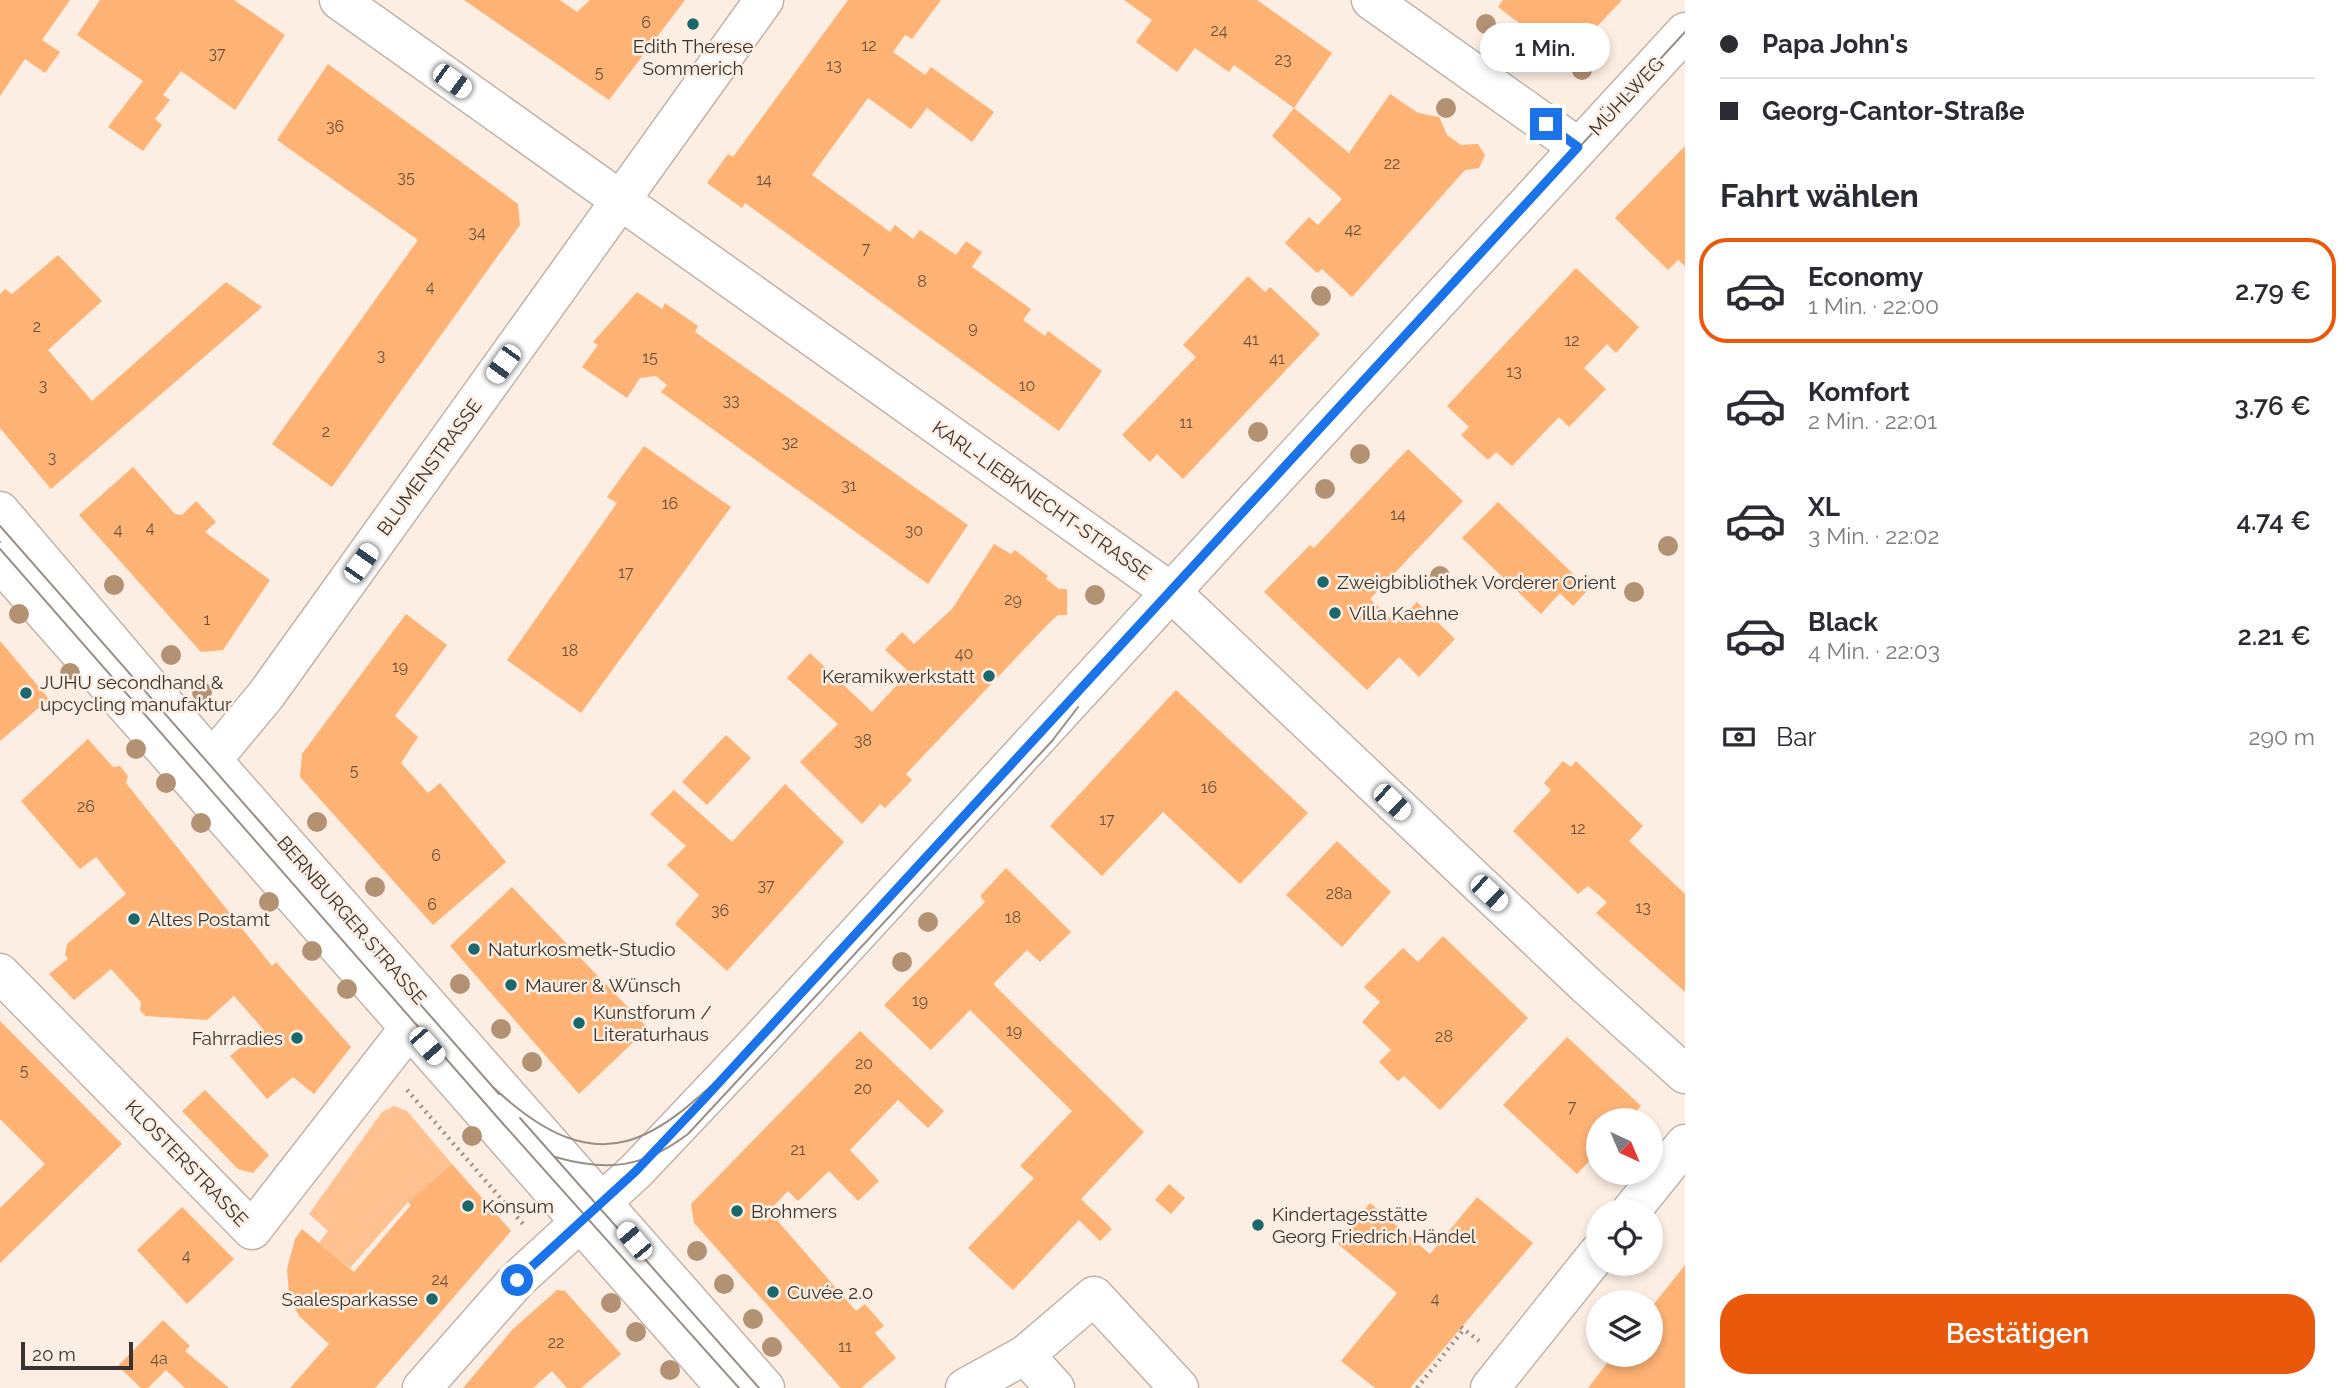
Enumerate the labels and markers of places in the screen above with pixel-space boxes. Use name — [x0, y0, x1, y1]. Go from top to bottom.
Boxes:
marker: Edith Therese Sommerich — [685, 16, 701, 32]
place label: Edith Therese Sommerich — [633, 35, 753, 79]
place label: Zweigbibliothek Vorderer Orient — [1337, 571, 1617, 593]
marker: Zweigbibliothek Vorderer Orient — [1315, 574, 1331, 590]
place label: Villa Kaehne — [1349, 602, 1459, 624]
marker: Villa Kaehne — [1327, 605, 1343, 621]
place label: Keramikwerkstatt — [822, 665, 976, 687]
marker: Keramikwerkstatt — [981, 668, 997, 684]
place label: JUHU secondhand & upcycling manufaktur — [40, 671, 232, 715]
marker: JUHU secondhand & upcycling manufaktur — [18, 685, 34, 701]
place label: Altes Postamt — [148, 908, 271, 930]
marker: Altes Postamt — [126, 911, 142, 927]
place label: Naturkosmetk-Studio — [488, 938, 676, 960]
marker: Naturkosmetk-Studio — [466, 941, 482, 957]
place label: Maurer & Wünsch — [525, 974, 681, 996]
marker: Maurer & Wünsch — [503, 977, 519, 993]
place label: Kunstforum / Literaturhaus — [593, 1001, 712, 1045]
marker: Kunstforum / Literaturhaus — [571, 1015, 587, 1031]
place label: Fahrradies — [192, 1027, 283, 1049]
marker: Fahrradies — [289, 1030, 305, 1046]
place label: Konsum — [482, 1195, 554, 1217]
marker: Konsum — [460, 1198, 476, 1214]
place label: Brohmers — [751, 1200, 837, 1222]
marker: Brohmers — [729, 1203, 745, 1219]
place label: Kindertagesstätte Georg Friedrich Händel — [1272, 1203, 1477, 1247]
marker: Kindertagesstätte Georg Friedrich Händel — [1250, 1217, 1266, 1233]
place label: Cuvée 2.0 — [787, 1281, 873, 1303]
marker: Cuvée 2.0 — [765, 1284, 781, 1300]
place label: Saalesparkasse — [282, 1288, 418, 1310]
marker: Saalesparkasse — [424, 1291, 440, 1307]

